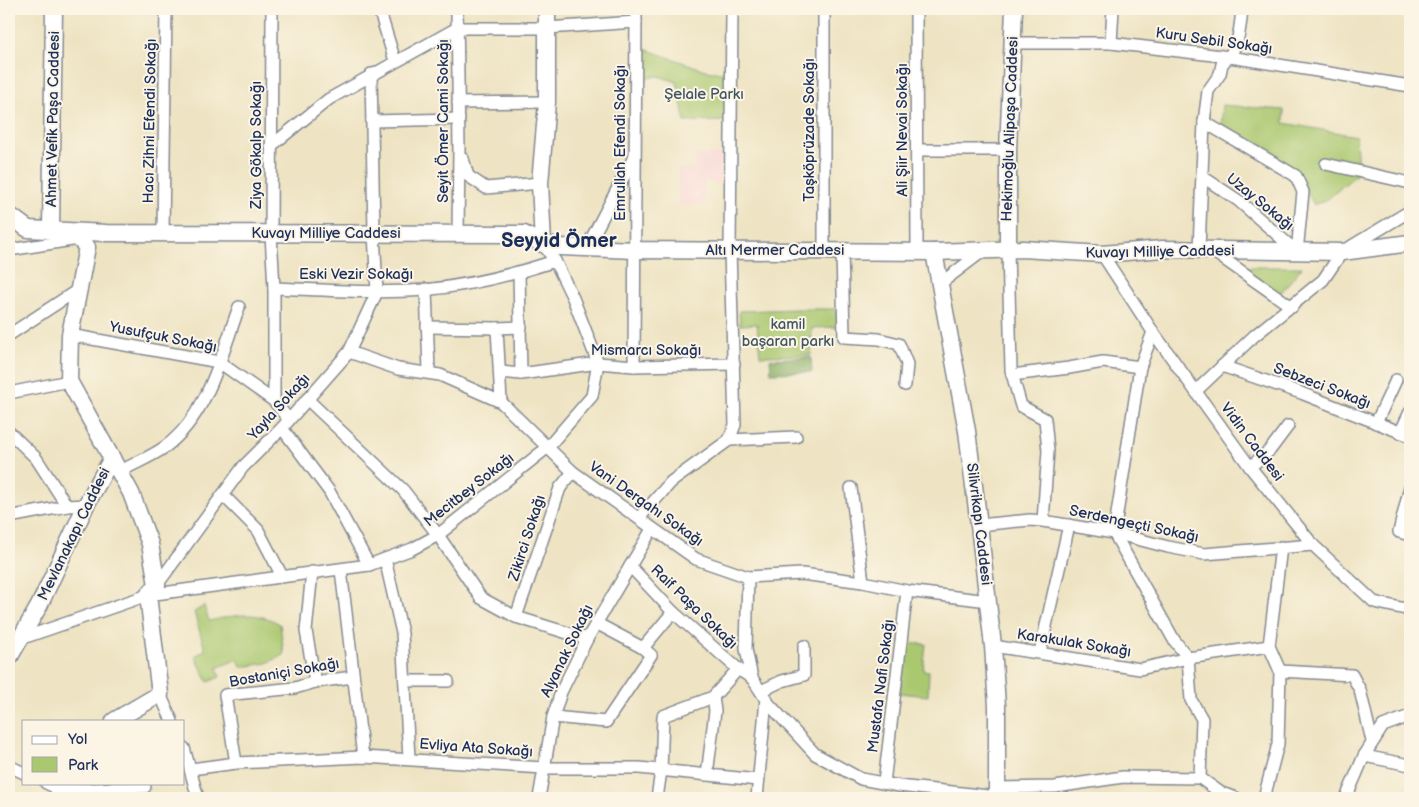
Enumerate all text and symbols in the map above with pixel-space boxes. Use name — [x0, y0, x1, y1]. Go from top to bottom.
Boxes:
street label: Kuru Sebil Sokağı — [1154, 23, 1274, 59]
street label: Ahmet Vefik Paşa Caddesi — [42, 31, 64, 207]
street label: Hekimoğlu Alipaşa Caddesi — [997, 36, 1023, 222]
street label: Hacı Zihni Efendi Sokağı — [139, 39, 161, 203]
street label: Seyit Ömer Cami Sokağı — [434, 39, 453, 203]
street label: Taşköprüzade Sokağı — [800, 58, 819, 202]
street label: Ali Şiir Nevai Sokağı — [893, 63, 912, 197]
street label: Emrullah Efendi Sokağı — [611, 65, 630, 221]
street label: Ziya Gökalp Sokağı — [247, 81, 266, 210]
park label: Şelale Parkı — [664, 85, 744, 104]
street label: Uzay Sokağı — [1222, 169, 1298, 235]
street label: Kuvayı Milliye Caddesi — [251, 224, 401, 243]
district label: Seyyid Ömer — [501, 228, 618, 253]
street label: Altı Mermer Caddesi — [706, 241, 844, 260]
street label: Kuvayı Milliye Caddesi — [1085, 241, 1235, 263]
street label: Eski Vezir Sokağı — [299, 265, 413, 284]
park label: kamil başaran parkı — [742, 315, 834, 351]
street label: Yusufçuk Sokağı — [107, 317, 218, 357]
street label: Mismarcı Sokağı — [591, 341, 701, 360]
street label: Sebzeci Sokağı — [1271, 359, 1373, 413]
street label: Yayla Sokağı — [243, 370, 314, 445]
street label: Vidin Caddesi — [1216, 399, 1288, 485]
street label: Meсitbey Sokağı — [420, 449, 518, 531]
street label: Vani Dergahı Sokağı — [585, 457, 707, 551]
street label: Silivrikapı Caddesi — [962, 462, 996, 586]
street label: Mevlanakapı Caddesi — [34, 464, 114, 604]
street label: Zikirci Sokağı — [504, 493, 550, 584]
street label: Serdengeçti Sokağı — [1068, 501, 1200, 547]
street label: Raif Paşa Sokağı — [646, 561, 742, 653]
street label: Alyanak Sokağı — [536, 602, 598, 700]
street label: Mustafa Nafi Sokağı — [863, 618, 899, 754]
street label: Karakulak Sokağı — [1015, 625, 1133, 661]
street label: Bostaniçi Sokağı — [227, 654, 341, 692]
legend — [22, 720, 185, 784]
text: Yol — [67, 730, 87, 749]
street label: Evliya Ata Sokağı — [419, 735, 533, 761]
text: Park — [68, 756, 99, 775]

